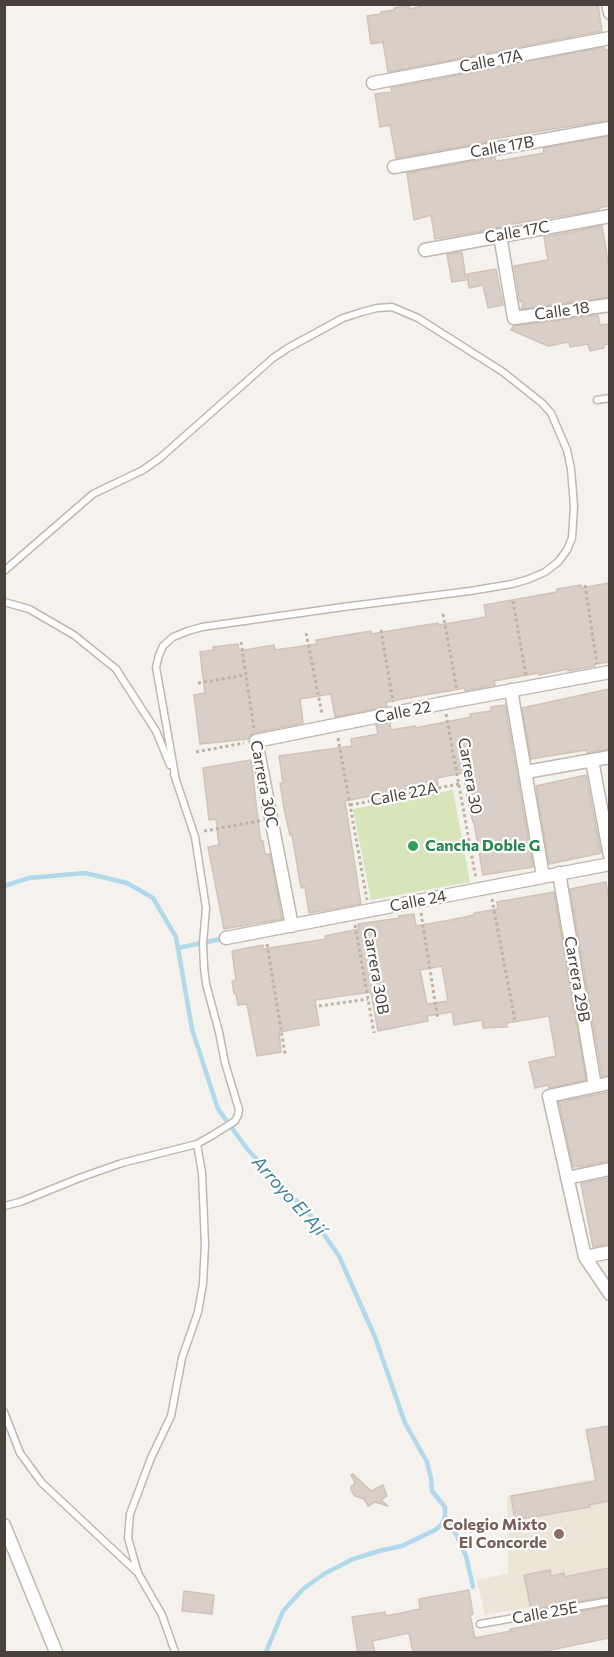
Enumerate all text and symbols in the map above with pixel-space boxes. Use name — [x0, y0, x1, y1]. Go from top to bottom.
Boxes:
street label: Calle 17A — [458, 45, 524, 77]
street label: Calle 17B — [469, 132, 535, 162]
street label: Calle 17C — [483, 217, 551, 247]
street label: Calle 18 — [533, 298, 591, 324]
street label: Calle 22 — [373, 697, 433, 727]
street label: Carrera 30 — [454, 736, 486, 816]
street label: Carrera 30C — [246, 739, 282, 829]
street label: Calle 22A — [369, 778, 439, 810]
place label: Cancha Doble G — [425, 836, 540, 856]
marker: Cancha Doble G — [406, 839, 420, 853]
street label: Calle 24 — [388, 886, 448, 916]
street label: Carrera 30B — [359, 926, 393, 1016]
street label: Carrera 29B — [560, 935, 594, 1023]
water label: Arroyo El Ají — [247, 1151, 331, 1241]
place label: Colegio Mixto El Concorde — [443, 1515, 547, 1553]
marker: Colegio Mixto El Concorde — [552, 1527, 566, 1541]
street label: Calle 25E — [511, 1598, 579, 1628]

